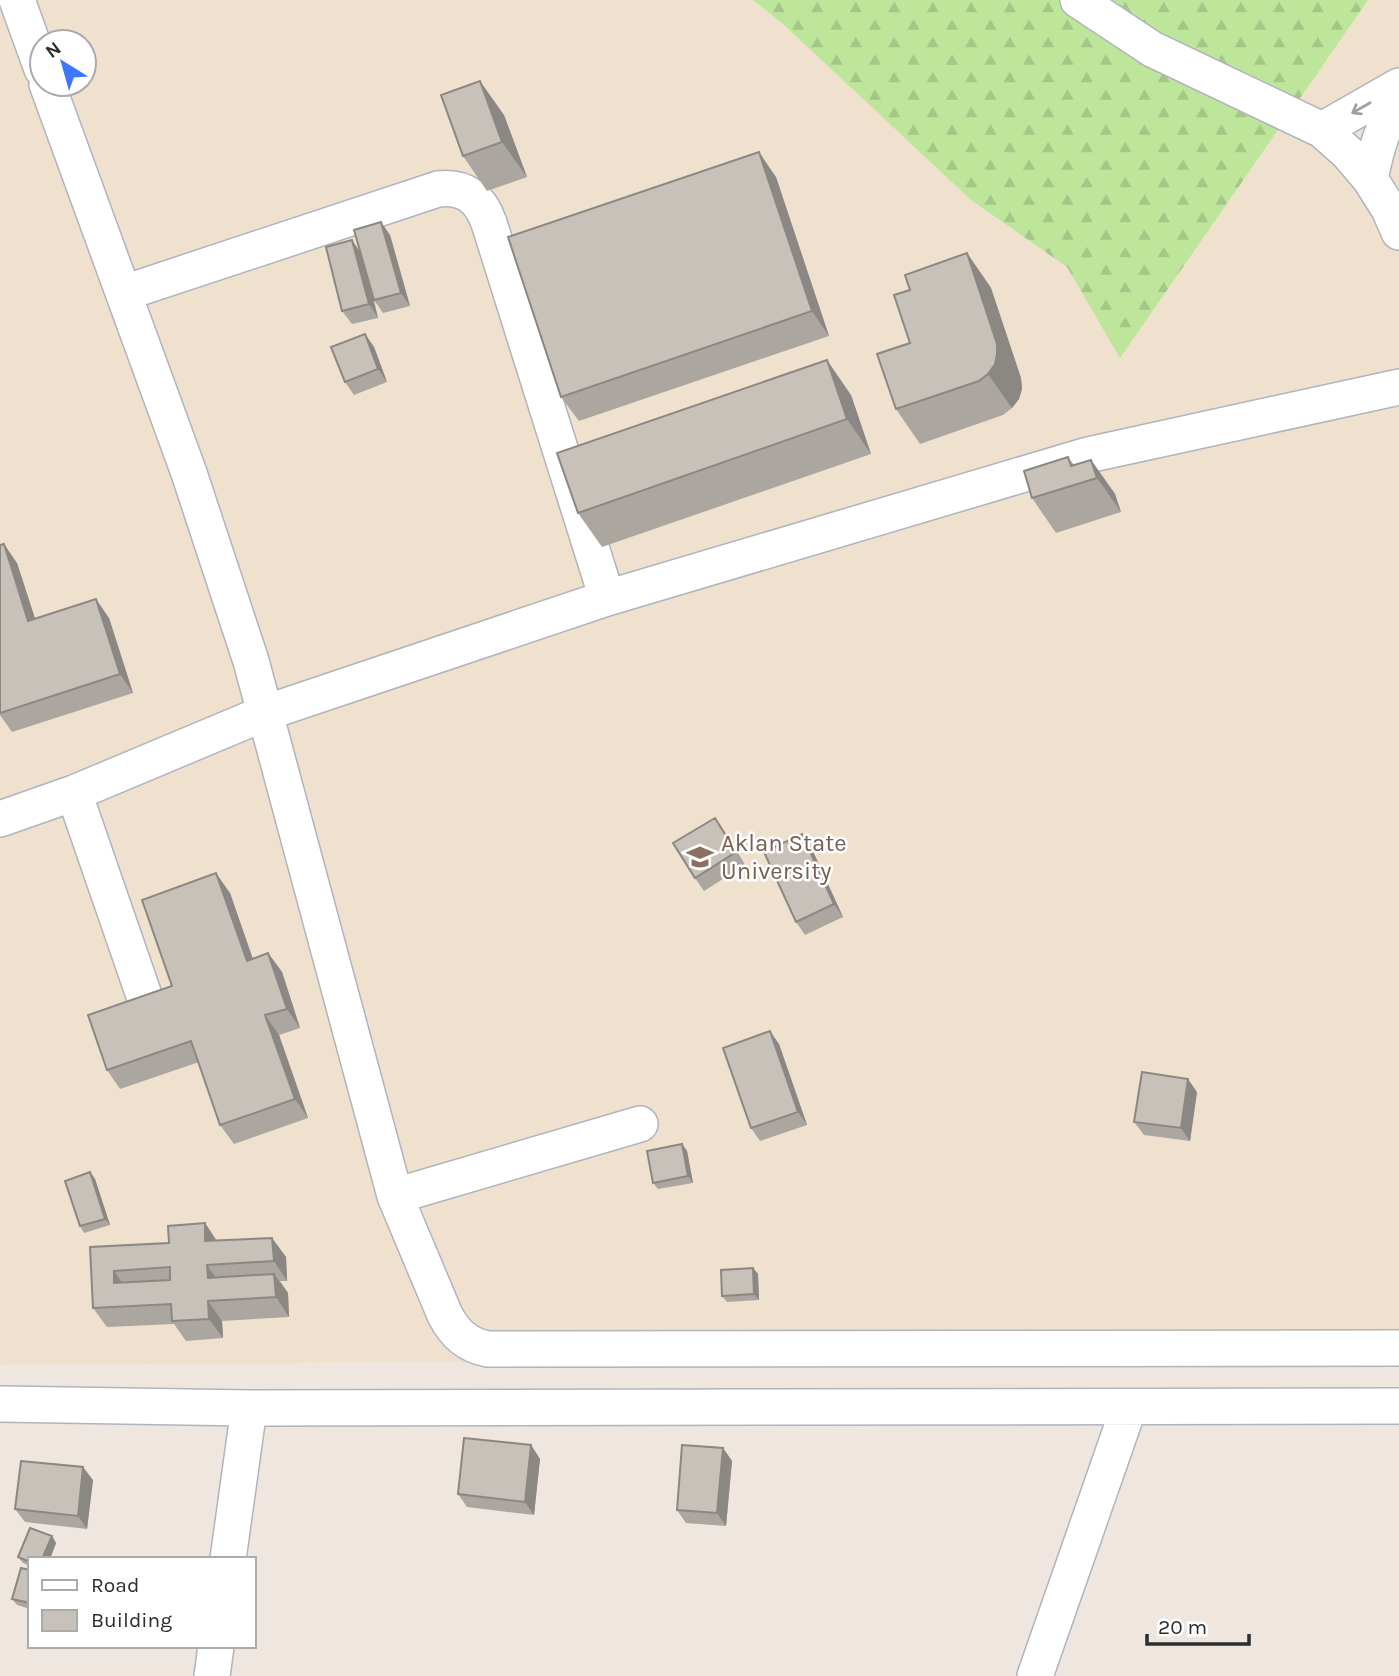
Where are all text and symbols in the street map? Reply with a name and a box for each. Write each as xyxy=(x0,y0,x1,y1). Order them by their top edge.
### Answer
north arrow xyxy=(28,28,98,98)
text: N xyxy=(41,37,65,63)
one-way arrow xyxy=(1351,101,1371,115)
place label: Aklan State University xyxy=(721,829,847,885)
school or university icon: Aklan State University xyxy=(685,842,715,872)
legend xyxy=(28,1557,256,1648)
text: Road xyxy=(91,1573,139,1597)
scale bar xyxy=(1147,1602,1248,1646)
text: Building xyxy=(91,1608,172,1632)
text: 20 m xyxy=(1158,1615,1207,1639)

